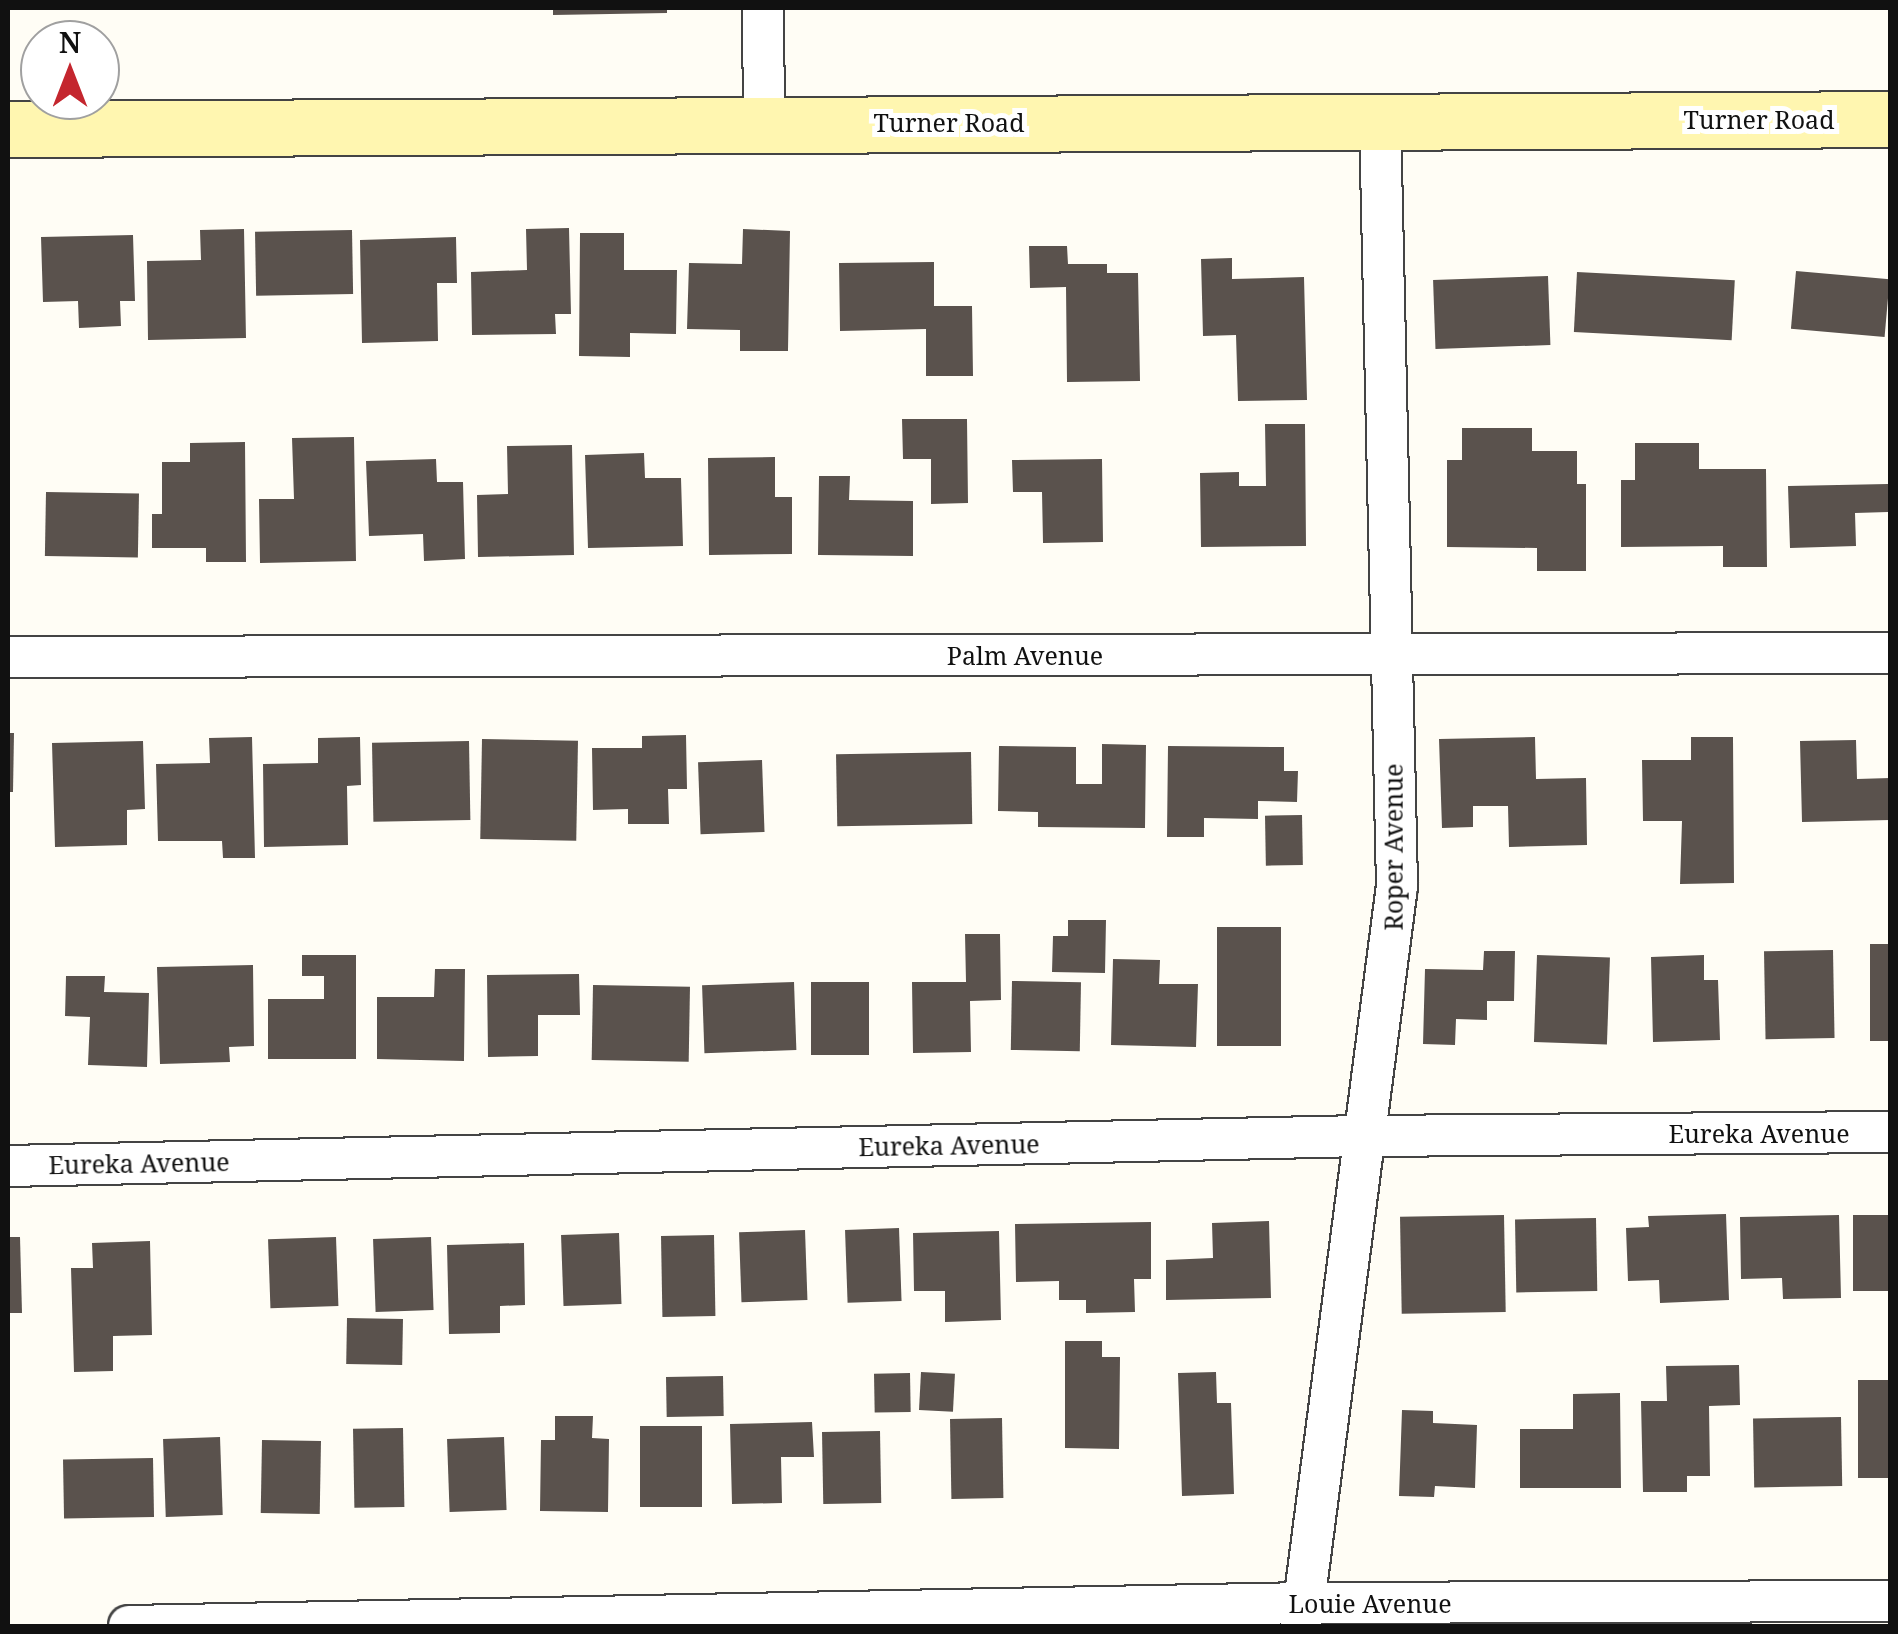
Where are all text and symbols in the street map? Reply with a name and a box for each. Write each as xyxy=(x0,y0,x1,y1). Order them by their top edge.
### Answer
north arrow xyxy=(20,20,120,120)
text: N xyxy=(59,23,81,61)
street label: Turner Road xyxy=(1684,104,1834,134)
street label: Turner Road xyxy=(874,107,1024,137)
street label: Palm Avenue xyxy=(947,640,1103,670)
street label: Roper Avenue xyxy=(1378,763,1408,931)
street label: Eureka Avenue xyxy=(1668,1118,1850,1148)
street label: Eureka Avenue xyxy=(858,1128,1040,1162)
street label: Eureka Avenue xyxy=(48,1146,230,1180)
street label: Louie Avenue xyxy=(1288,1588,1452,1618)

